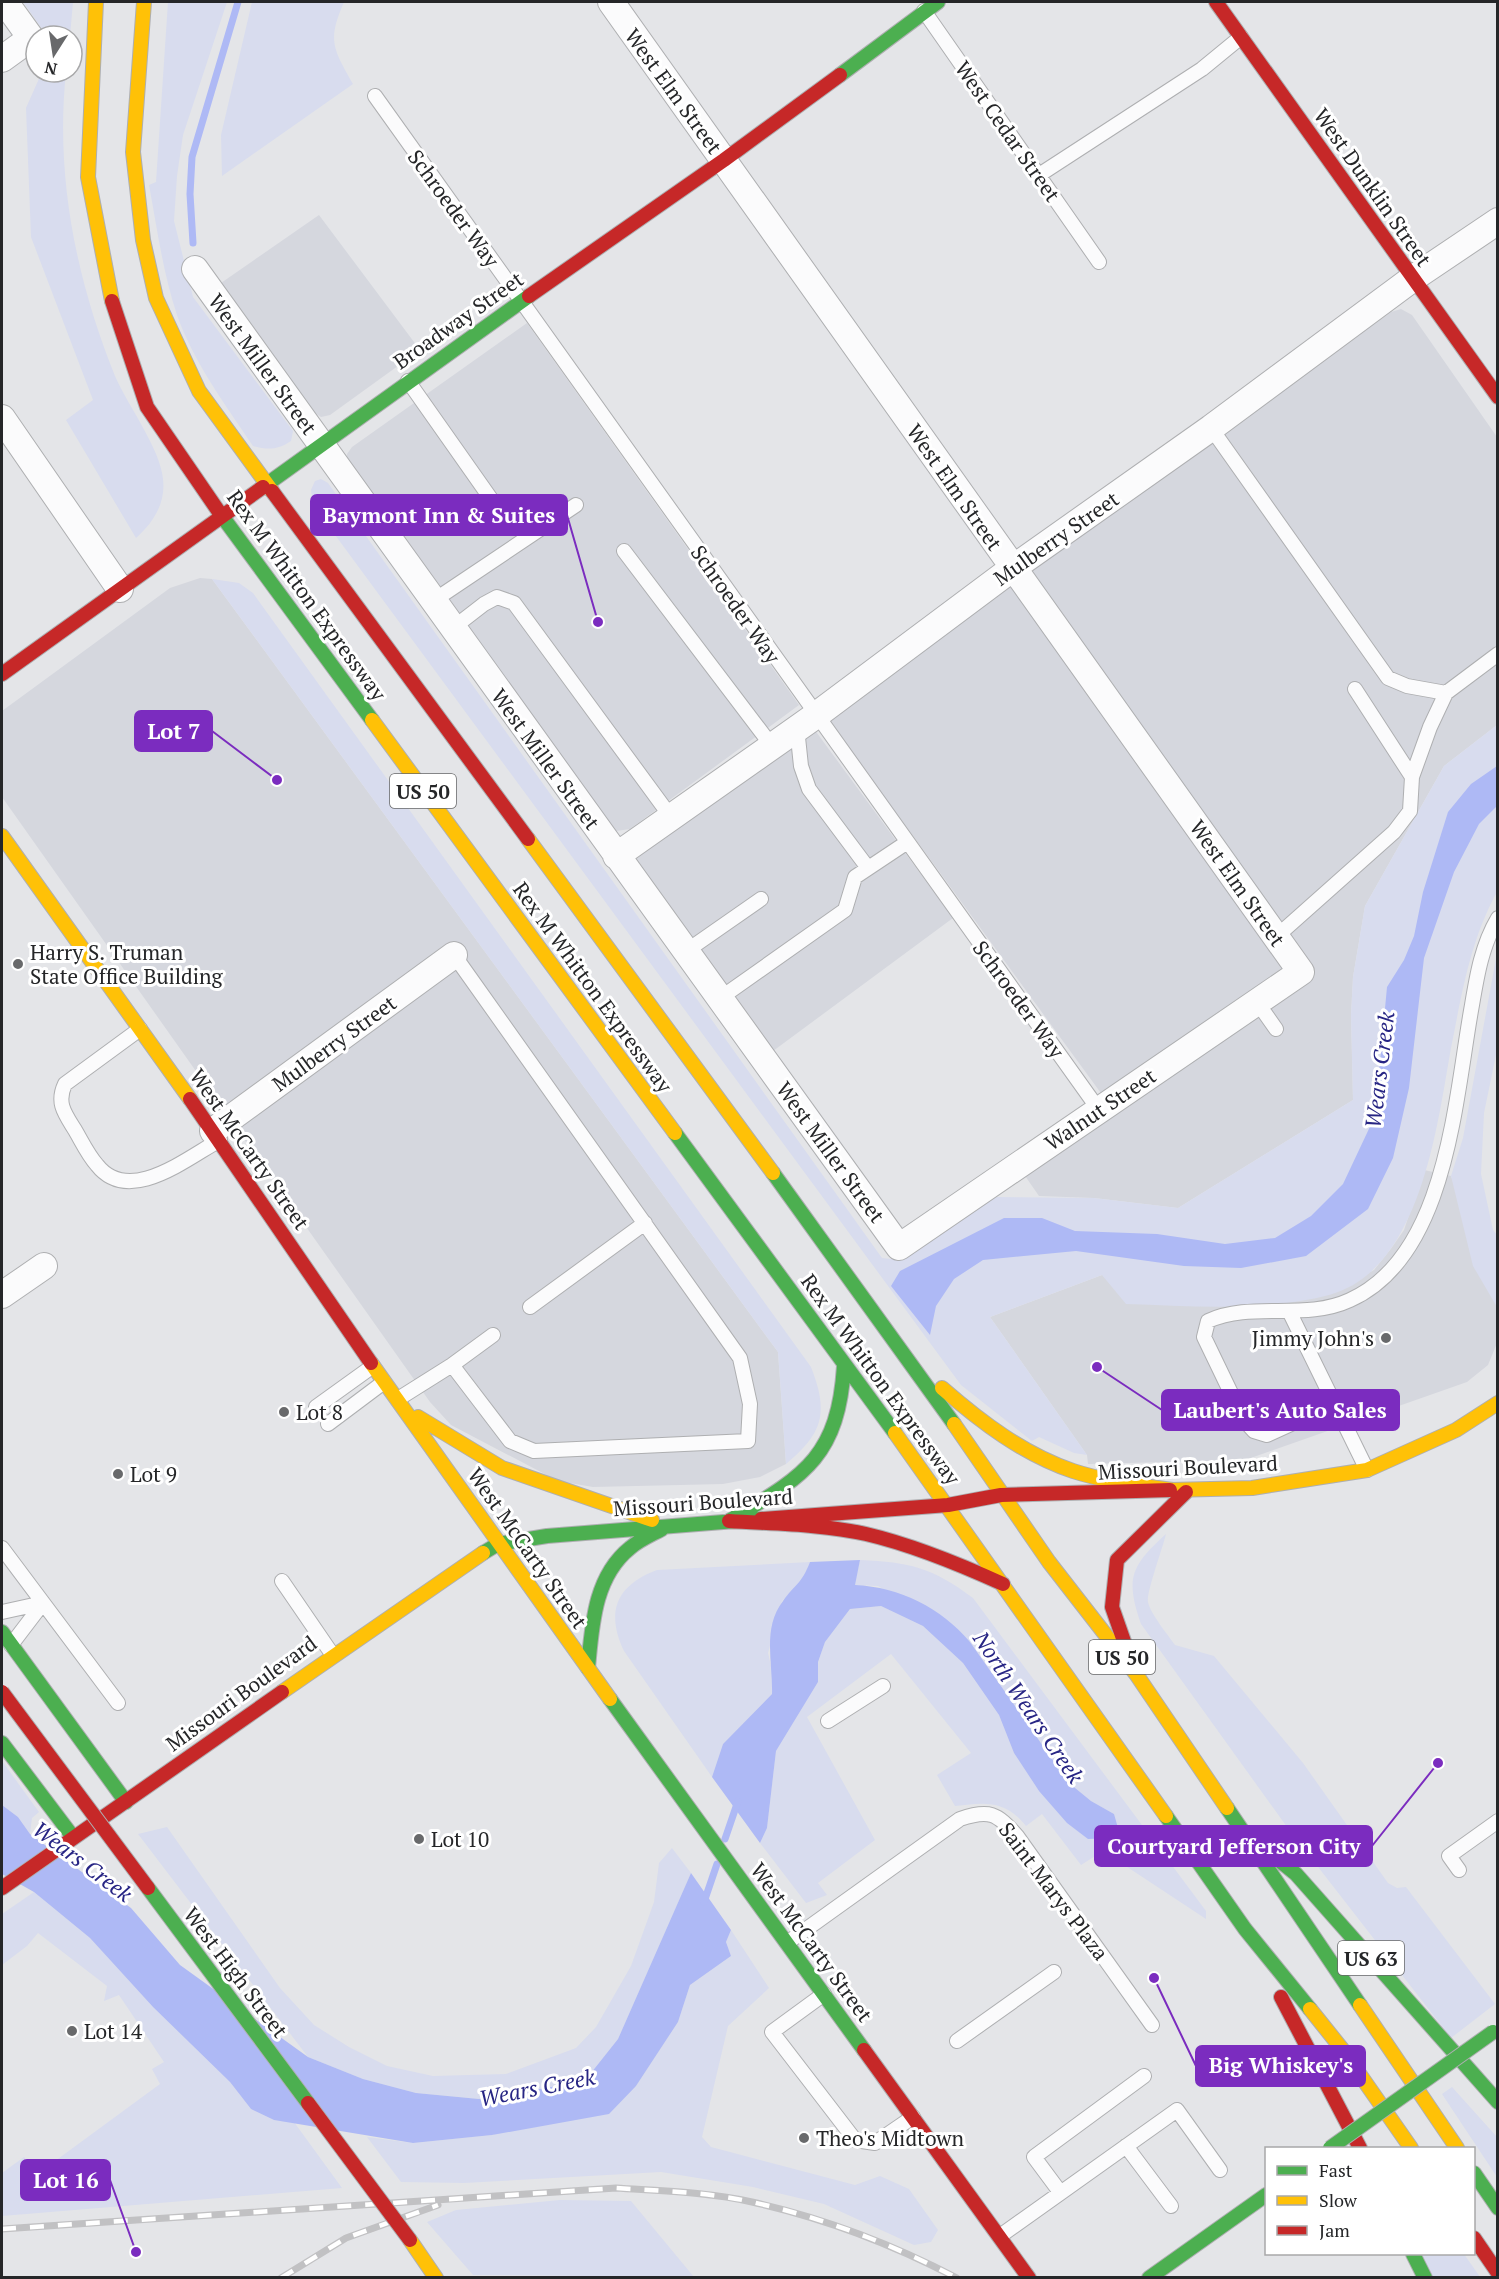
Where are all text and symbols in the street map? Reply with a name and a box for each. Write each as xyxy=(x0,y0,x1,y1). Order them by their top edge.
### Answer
street label: West Elm Street xyxy=(619,23,729,160)
north arrow xyxy=(24,24,84,84)
street label: West Cedar Street xyxy=(949,55,1067,207)
text: N xyxy=(43,57,59,81)
street label: West Dunklin Street xyxy=(1308,102,1438,272)
street label: Schroeder Way xyxy=(402,144,506,273)
street label: Broadway Street xyxy=(388,265,529,375)
street label: West Miller Street xyxy=(202,288,324,440)
street label: West Elm Street xyxy=(901,418,1009,556)
street label: Rex M Whitton Expressway xyxy=(221,484,393,706)
street label: Mulberry Street xyxy=(988,484,1124,592)
callout: Baymont Inn & Suites xyxy=(311,495,567,535)
text: Baymont Inn & Suites xyxy=(323,500,555,529)
street label: Schroeder Way xyxy=(685,539,787,669)
street label: West Miller Street xyxy=(485,683,607,835)
callout: Lot 7 xyxy=(135,711,212,751)
text: Lot 7 xyxy=(148,716,200,745)
road number: US 50 xyxy=(390,774,456,808)
street label: West Elm Street xyxy=(1184,814,1292,952)
street label: Rex M Whitton Expressway xyxy=(507,876,679,1098)
street label: Schroeder Way xyxy=(967,935,1071,1064)
place label: Harry S. Truman State Office Building xyxy=(30,938,224,990)
marker: Harry S. Truman State Office Building xyxy=(11,957,25,971)
street label: Mulberry Street xyxy=(266,988,402,1097)
water label: Wears Creek xyxy=(1357,1010,1401,1130)
street label: Walnut Street xyxy=(1039,1061,1161,1157)
street label: West McCarty Street xyxy=(184,1063,316,1235)
street label: West Miller Street xyxy=(770,1076,892,1228)
street label: Rex M Whitton Expressway xyxy=(795,1268,967,1490)
place label: Jimmy John's xyxy=(1252,1324,1374,1352)
marker: Jimmy John's xyxy=(1379,1331,1393,1345)
callout: Laubert's Auto Sales xyxy=(1162,1390,1399,1430)
text: Laubert's Auto Sales xyxy=(1173,1395,1387,1424)
place label: Lot 8 xyxy=(296,1398,343,1426)
marker: Lot 8 xyxy=(277,1405,291,1419)
street label: Missouri Boulevard xyxy=(1097,1448,1279,1486)
place label: Lot 9 xyxy=(130,1460,177,1488)
street label: West McCarty Street xyxy=(462,1462,594,1634)
marker: Lot 9 xyxy=(111,1467,125,1481)
street label: Missouri Boulevard xyxy=(612,1482,794,1522)
water label: North Wears Creek xyxy=(967,1624,1091,1789)
street label: Missouri Boulevard xyxy=(160,1629,322,1757)
road number: US 50 xyxy=(1089,1640,1155,1674)
water label: Wears Creek xyxy=(27,1814,139,1908)
street label: Saint Marys Plaza xyxy=(993,1816,1115,1966)
place label: Lot 10 xyxy=(431,1825,489,1853)
callout: Courtyard Jefferson City xyxy=(1095,1826,1372,1866)
text: Courtyard Jefferson City xyxy=(1107,1831,1361,1860)
marker: Lot 10 xyxy=(412,1832,426,1846)
street label: West McCarty Street xyxy=(745,1857,879,2027)
street label: West High Street xyxy=(178,1901,295,2043)
road number: US 63 xyxy=(1338,1941,1404,1975)
place label: Lot 14 xyxy=(84,2017,143,2045)
marker: Lot 14 xyxy=(65,2024,79,2038)
callout: Big Whiskey's xyxy=(1196,2046,1365,2086)
text: Big Whiskey's xyxy=(1209,2050,1353,2079)
water label: Wears Creek xyxy=(477,2061,598,2112)
place label: Theo's Midtown xyxy=(816,2124,965,2152)
marker: Theo's Midtown xyxy=(797,2131,811,2145)
legend xyxy=(1265,2147,1475,2255)
text: Fast xyxy=(1319,2158,1353,2182)
callout: Lot 16 xyxy=(21,2160,110,2200)
text: Lot 16 xyxy=(33,2165,99,2194)
text: Slow xyxy=(1319,2188,1358,2212)
text: Jam xyxy=(1319,2218,1350,2242)

